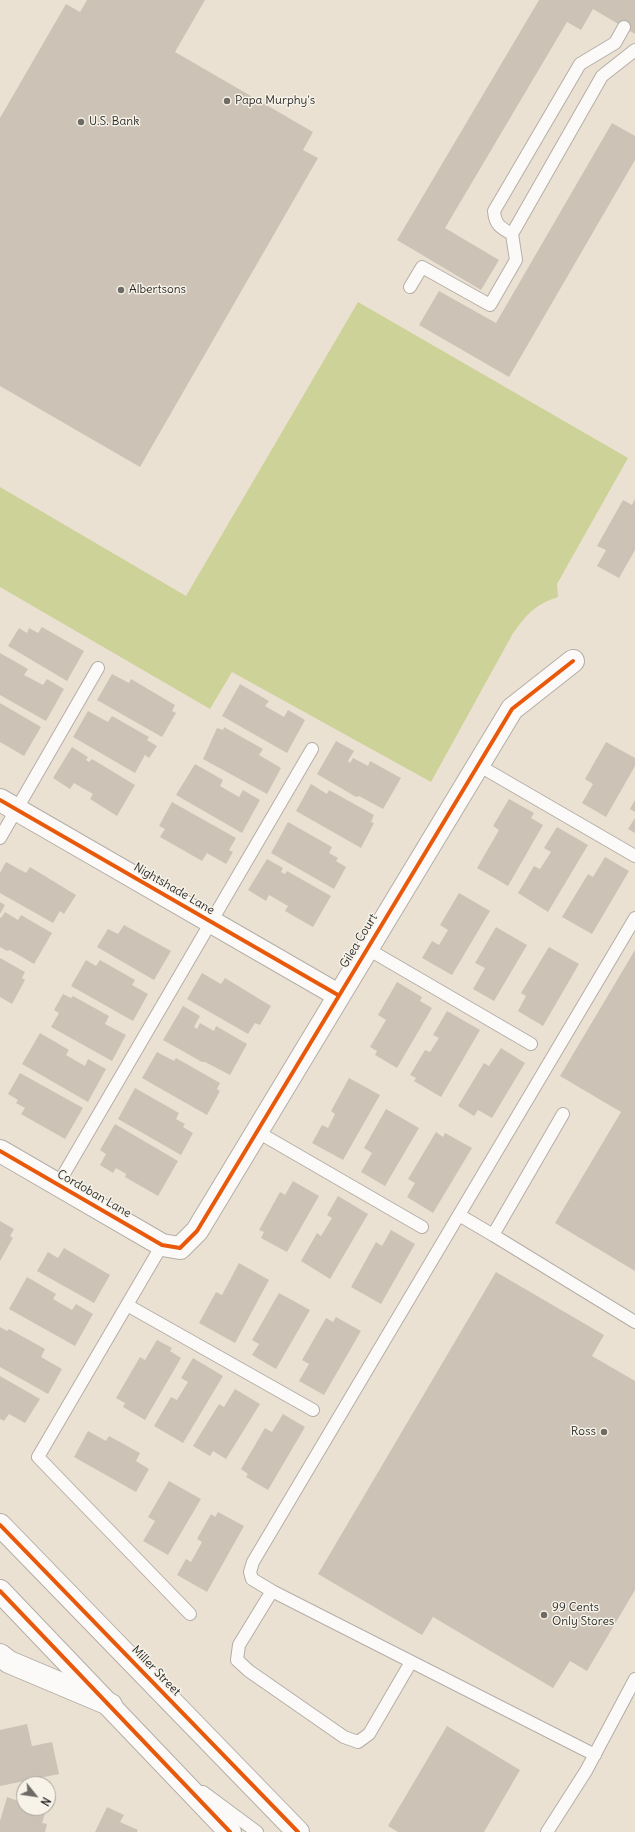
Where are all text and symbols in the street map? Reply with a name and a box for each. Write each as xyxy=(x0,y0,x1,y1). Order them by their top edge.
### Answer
place label: Papa Murphy's xyxy=(235,94,315,108)
marker: Papa Murphy's xyxy=(222,96,232,106)
place label: U.S. Bank xyxy=(89,115,139,129)
marker: U.S. Bank xyxy=(76,117,86,127)
place label: Albertsons xyxy=(129,283,186,297)
marker: Albertsons xyxy=(116,285,126,295)
street label: Nightshade Lane xyxy=(131,860,217,918)
street label: Gilea Court xyxy=(337,911,381,971)
street label: Cordoban Lane xyxy=(54,1167,134,1221)
place label: Ross xyxy=(571,1425,596,1439)
marker: Ross xyxy=(599,1427,609,1437)
place label: 99 Cents Only Stores xyxy=(552,1601,614,1629)
marker: 99 Cents Only Stores xyxy=(539,1610,549,1620)
street label: Miller Street xyxy=(129,1643,183,1699)
north arrow xyxy=(16,1776,56,1816)
text: N xyxy=(38,1795,53,1808)

